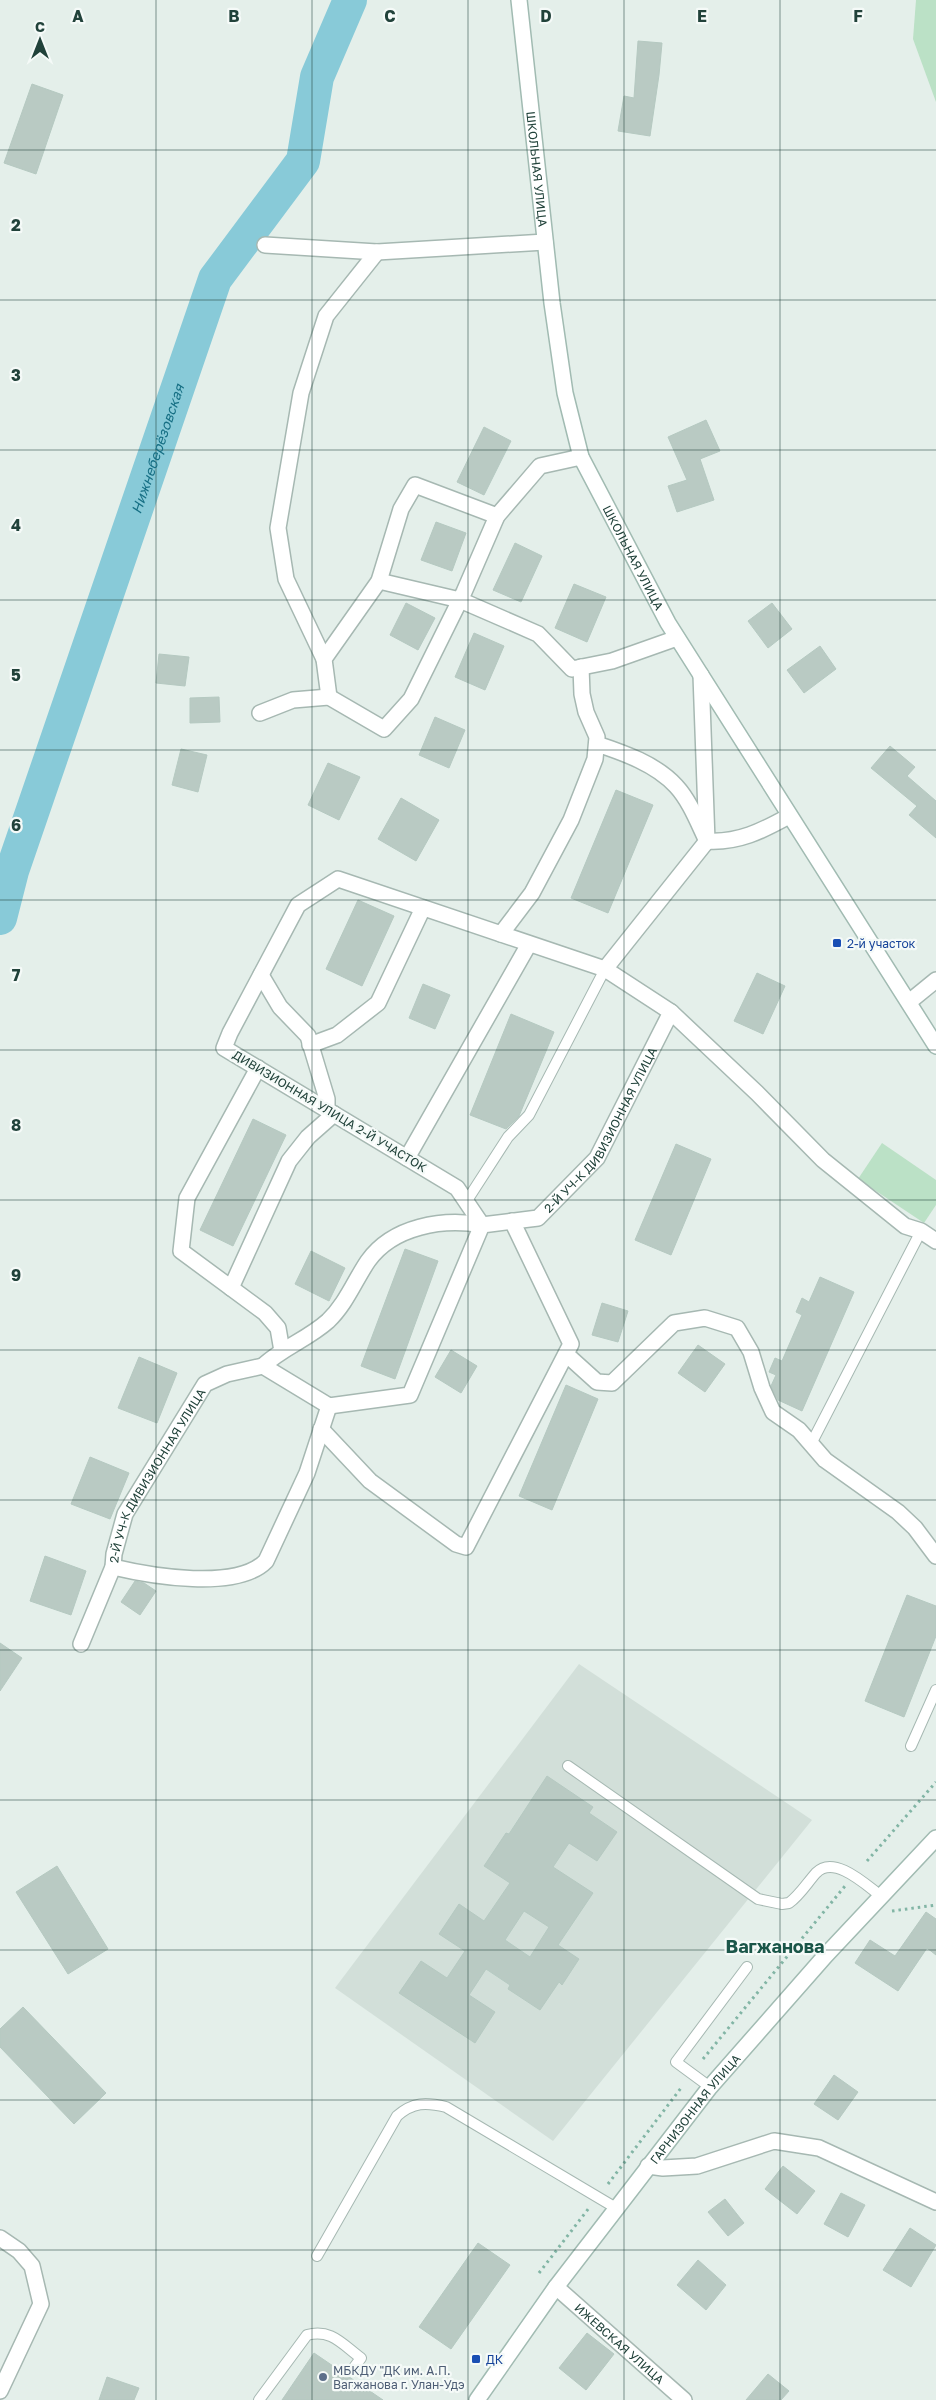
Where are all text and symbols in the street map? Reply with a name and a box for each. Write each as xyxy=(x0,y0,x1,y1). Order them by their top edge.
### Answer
text: A xyxy=(72,6,84,26)
text: B xyxy=(228,6,240,26)
text: C xyxy=(384,6,396,26)
text: D xyxy=(540,6,552,26)
text: E xyxy=(697,6,707,26)
text: F xyxy=(853,6,863,26)
north arrow xyxy=(15,15,65,65)
text: С xyxy=(35,18,45,35)
street label: ШКОЛЬНАЯ УЛИЦА xyxy=(524,110,551,228)
text: 2 xyxy=(11,215,21,235)
text: 3 xyxy=(11,365,21,385)
water label: Нижнеберёзовская xyxy=(127,381,187,515)
street label: ШКОЛЬНАЯ УЛИЦА xyxy=(600,502,667,612)
text: 4 xyxy=(11,515,21,535)
text: 5 xyxy=(11,665,21,685)
text: 6 xyxy=(11,815,21,835)
place label: 2-й участок xyxy=(847,936,916,951)
marker: 2-й участок xyxy=(831,937,843,949)
text: 7 xyxy=(12,965,21,985)
street label: 2-Й УЧ-К ДИВИЗИОННАЯ УЛИЦА xyxy=(540,1044,660,1215)
street label: ДИВИЗИОННАЯ УЛИЦА 2-Й УЧАСТОК xyxy=(230,1047,430,1175)
text: 8 xyxy=(11,1115,21,1135)
text: 9 xyxy=(11,1265,21,1285)
street label: 2-Й УЧ-К ДИВИЗИОННАЯ УЛИЦА xyxy=(106,1385,208,1563)
district label: Вагжанова xyxy=(725,1935,825,1957)
street label: ГАРНИЗОННАЯ УЛИЦА xyxy=(646,2051,743,2166)
street label: ИЖЕВСКАЯ УЛИЦА xyxy=(572,2300,668,2387)
place label: ДК xyxy=(486,2352,504,2367)
marker: ДК xyxy=(470,2353,482,2365)
place label: МБКДУ "ДК им. А.П. Вагжанова г. Улан-Удэ xyxy=(333,2363,465,2392)
marker: МБКДУ "ДК им. А.П. Вагжанова г. Улан-Удэ xyxy=(317,2371,329,2383)

